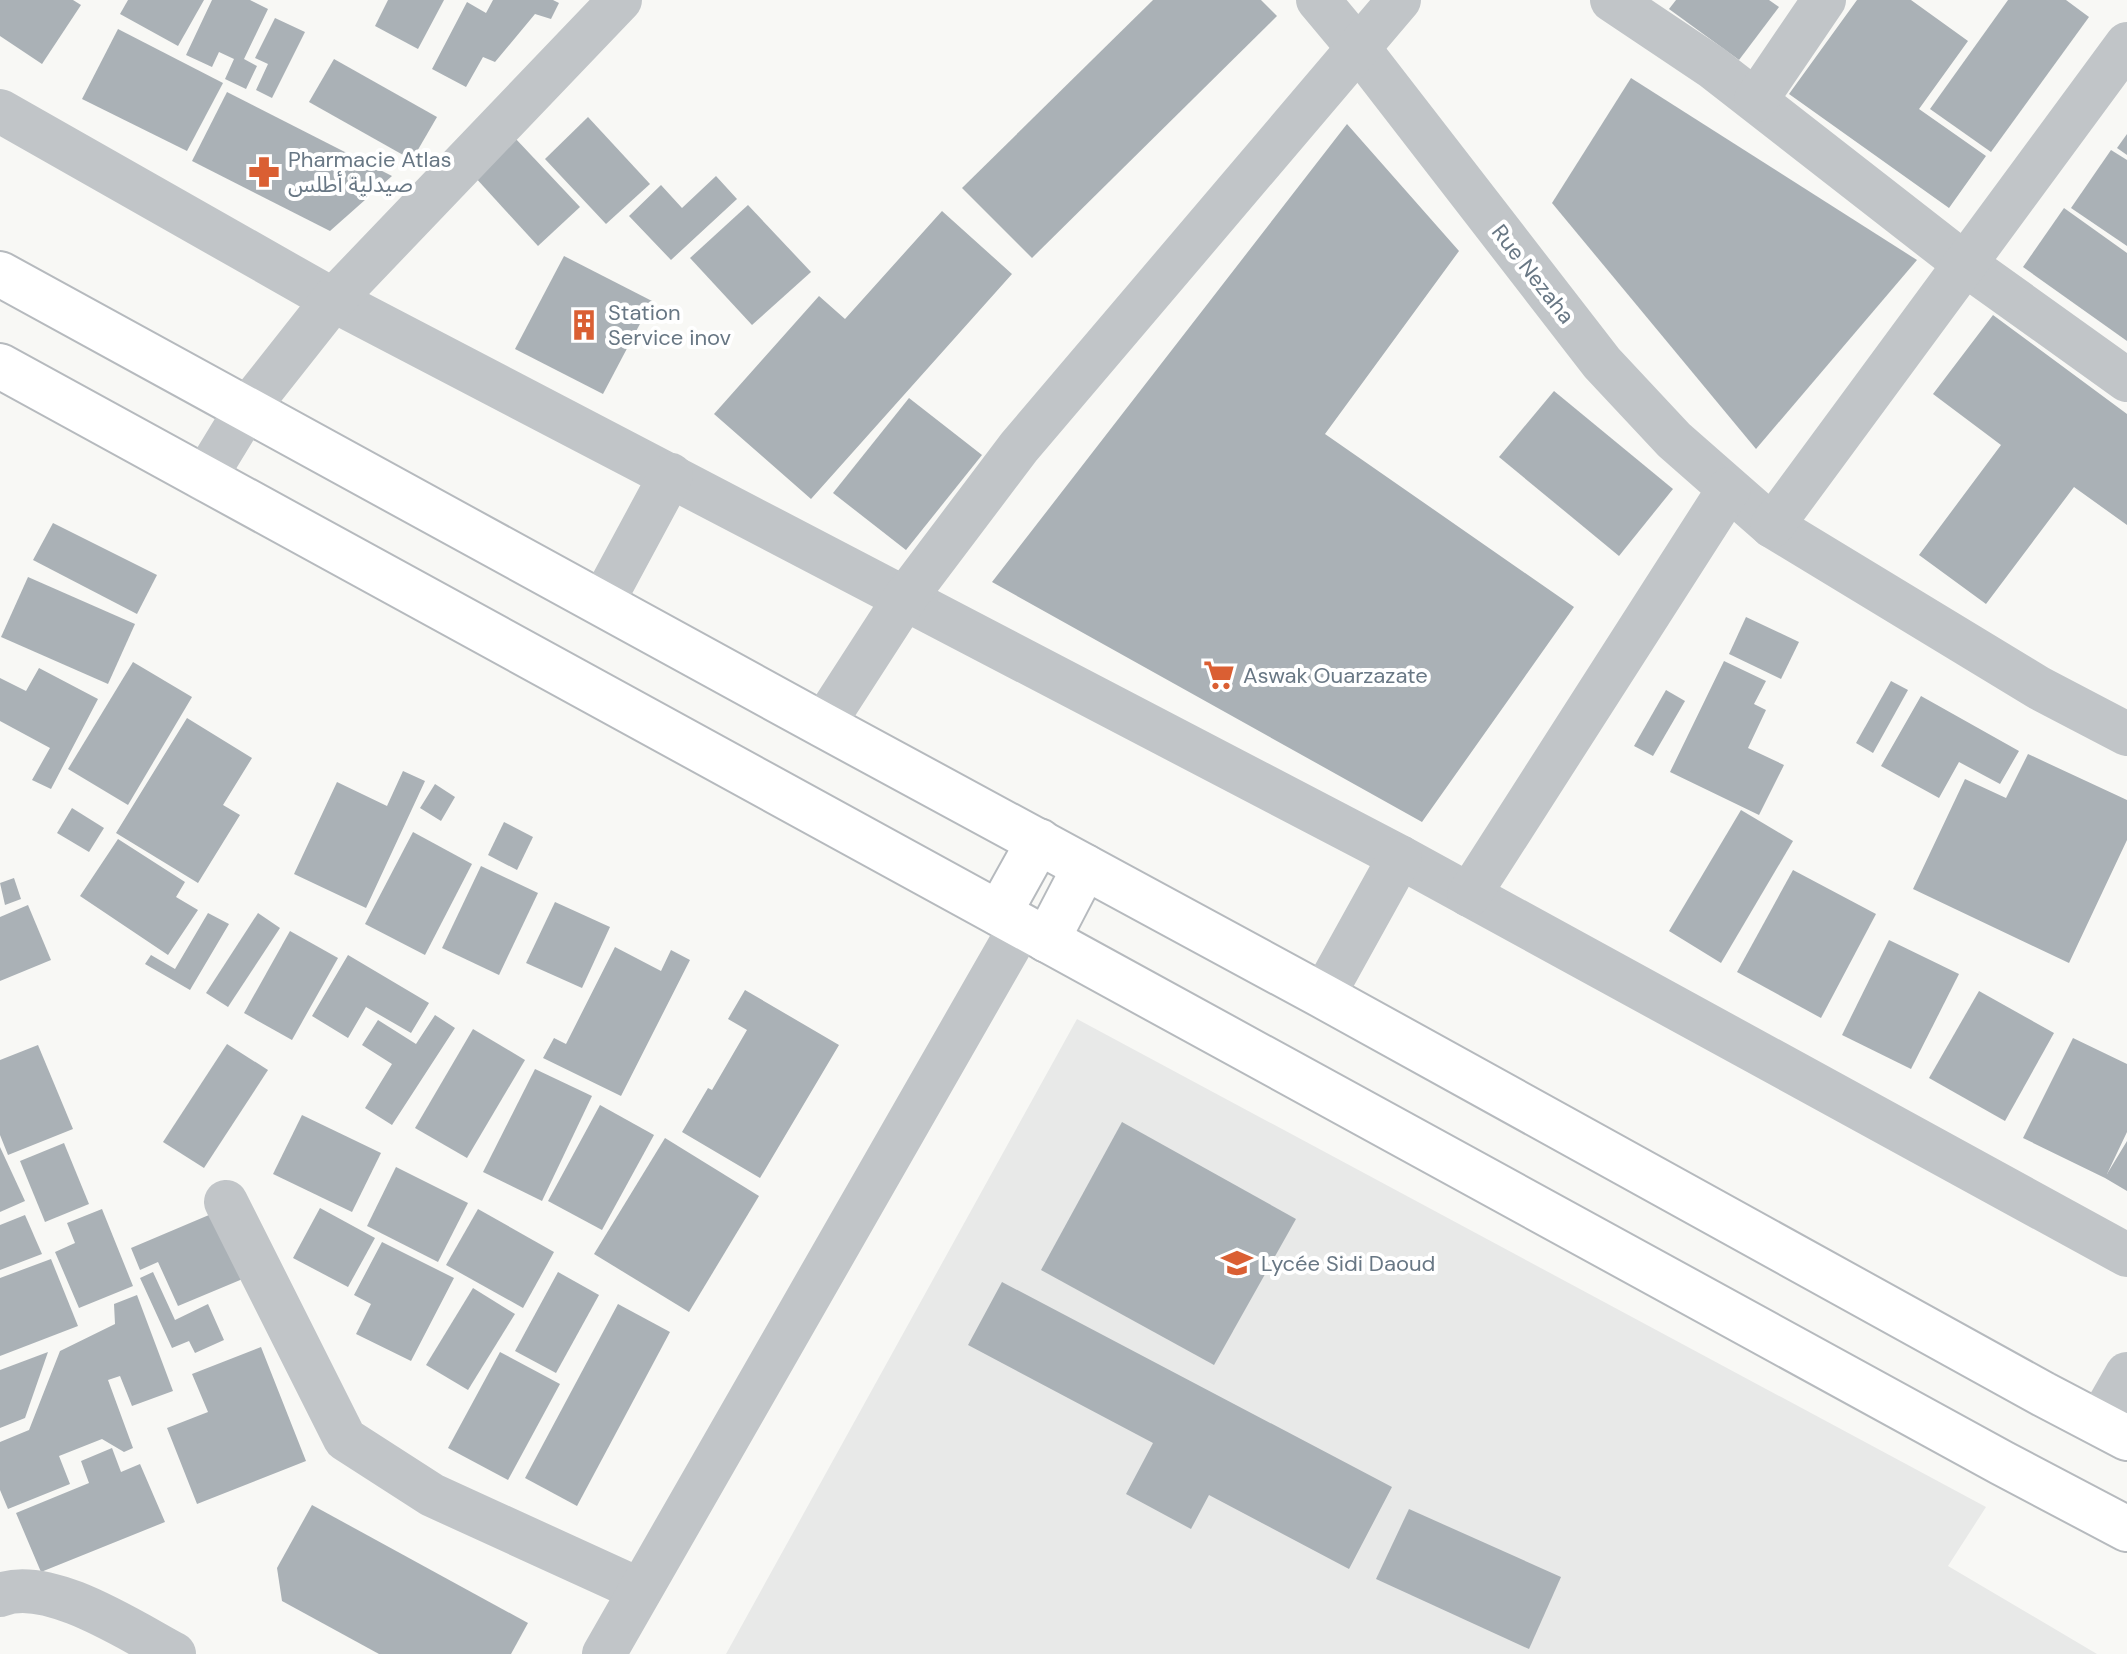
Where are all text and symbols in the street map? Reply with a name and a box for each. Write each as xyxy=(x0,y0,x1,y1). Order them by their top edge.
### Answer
place label: Pharmacie Atlas صيدلية أطلس xyxy=(288,145,452,199)
pharmacy icon: Pharmacie Atlas صيدلية أطلس xyxy=(247,155,281,189)
street label: Rue Nezaha xyxy=(1485,218,1581,330)
place label: Station Service inov xyxy=(608,298,732,352)
building icon: Station Service inov xyxy=(567,308,601,342)
supermarket icon: Aswak Ouarzazate xyxy=(1202,658,1236,692)
place label: Aswak Ouarzazate xyxy=(1243,661,1428,690)
school or university icon: Lycée Sidi Daoud xyxy=(1220,1246,1254,1280)
place label: Lycée Sidi Daoud xyxy=(1261,1249,1435,1278)

